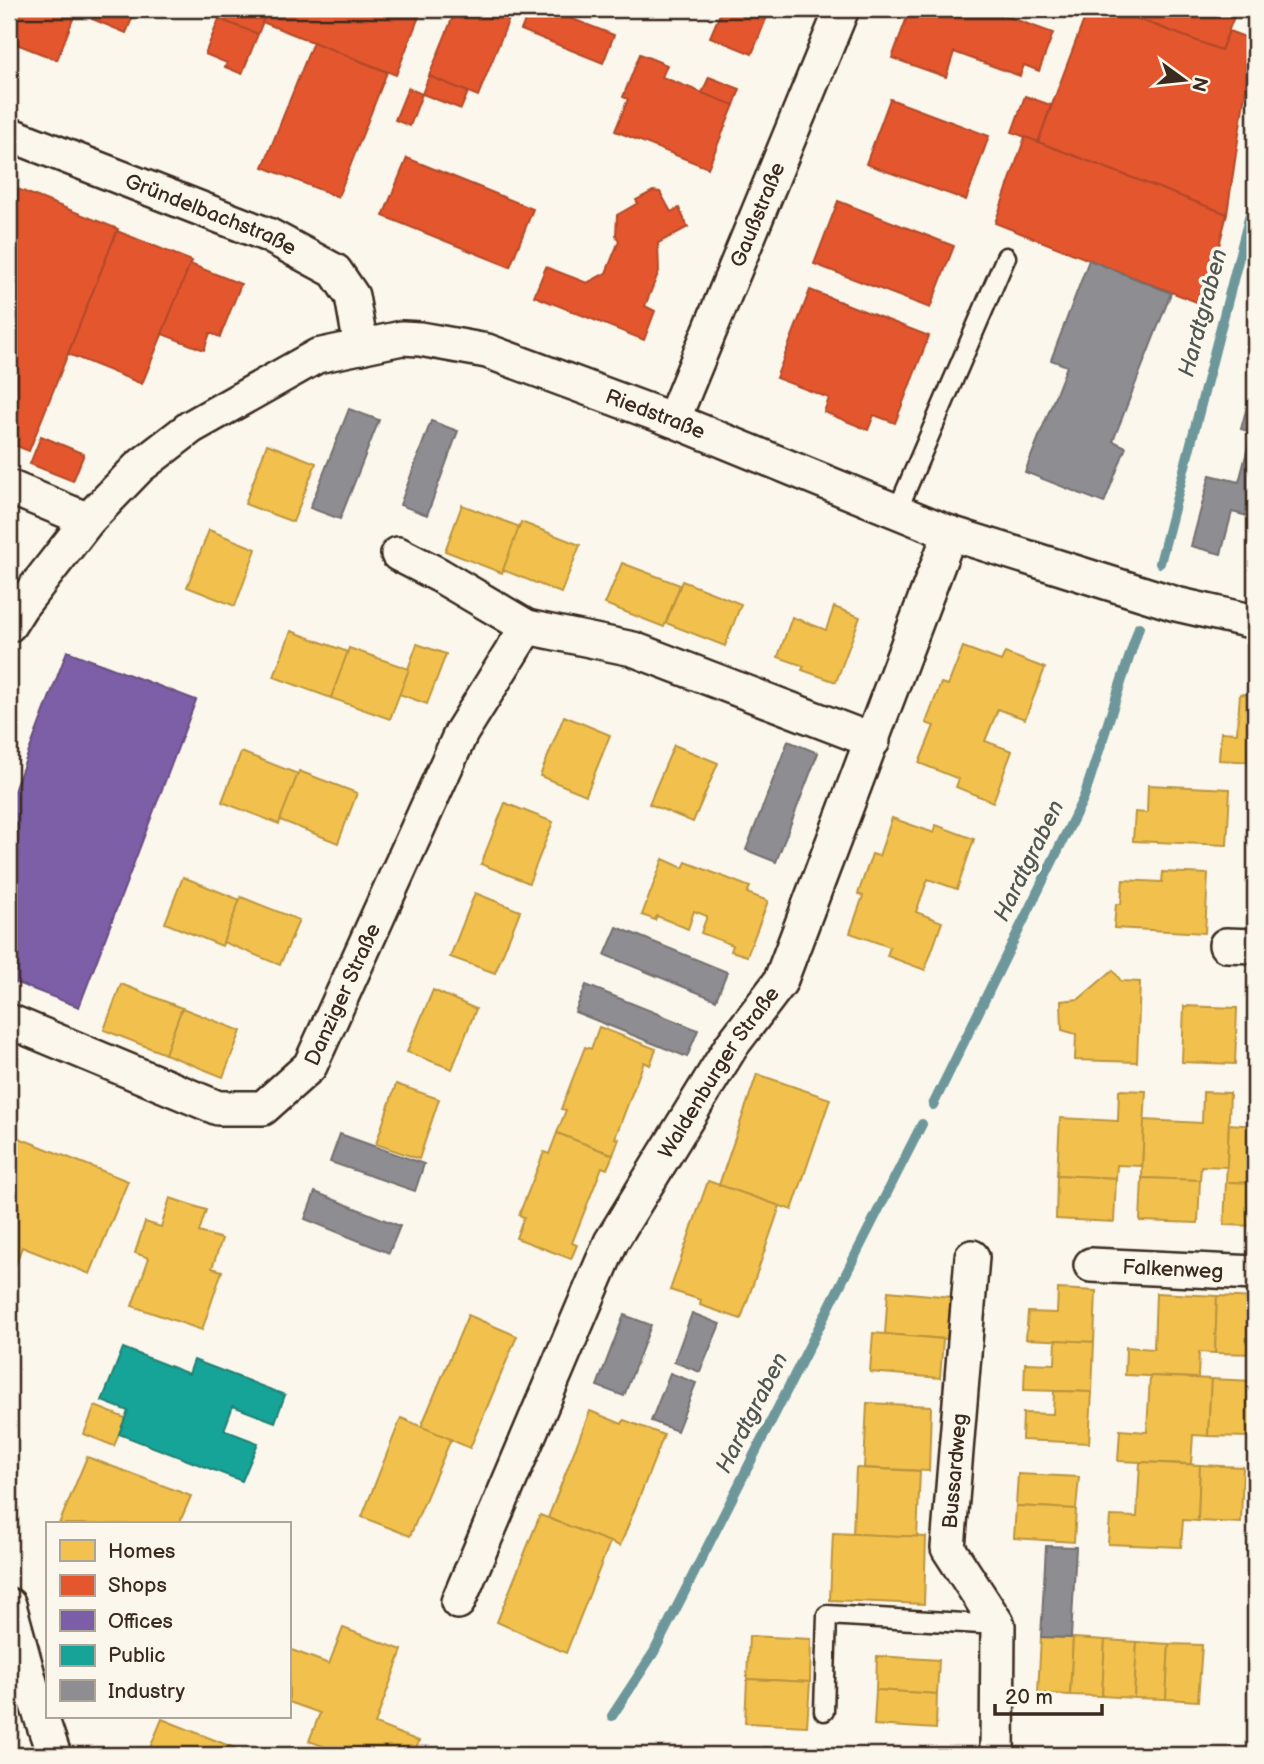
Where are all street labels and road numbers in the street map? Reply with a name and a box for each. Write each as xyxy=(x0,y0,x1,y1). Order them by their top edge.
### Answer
street label: Gaußstraße xyxy=(725,159,790,271)
street label: Gründelbachstraße xyxy=(121,168,301,260)
street label: Riedstraße xyxy=(602,384,709,444)
street label: Danziger Straße xyxy=(299,919,386,1070)
street label: Waldenburger Straße xyxy=(653,981,785,1163)
street label: Falkenweg xyxy=(1122,1254,1224,1284)
street label: Bussardweg xyxy=(938,1412,972,1530)

